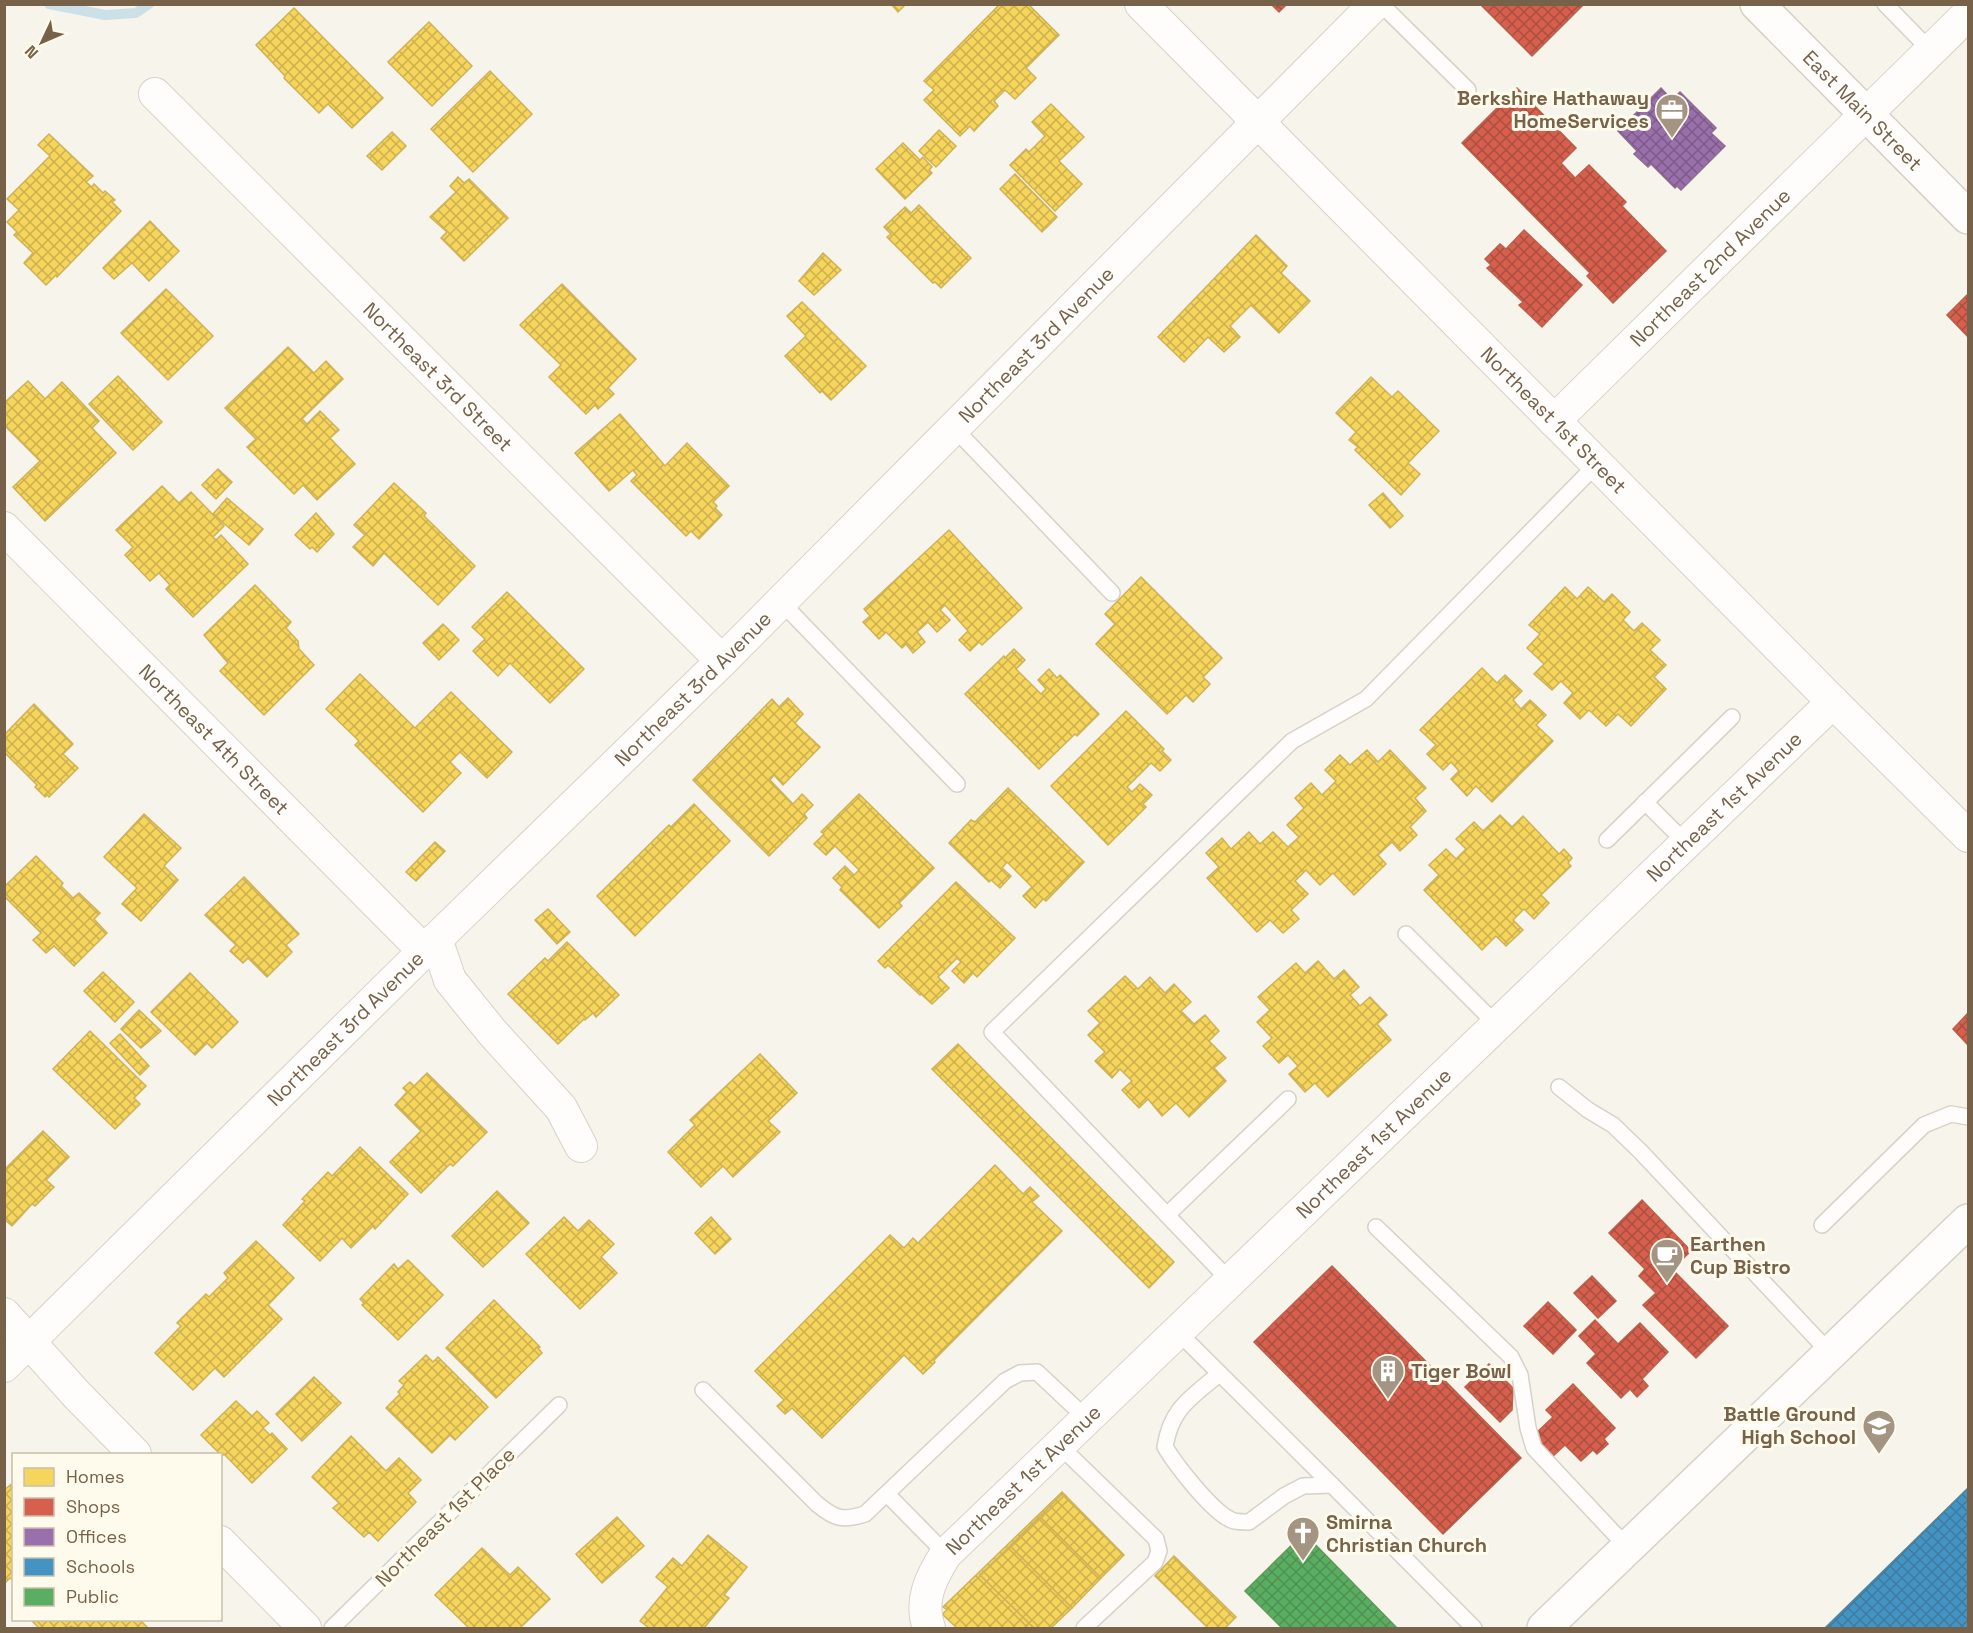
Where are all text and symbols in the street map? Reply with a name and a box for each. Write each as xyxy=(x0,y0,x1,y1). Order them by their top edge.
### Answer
north arrow xyxy=(12,12,72,72)
text: N xyxy=(20,41,43,63)
street label: East Main Street xyxy=(1797,45,1928,176)
place label: Berkshire Hathaway HomeServices xyxy=(1457,85,1649,134)
office icon: Berkshire Hathaway HomeServices xyxy=(1654,92,1690,139)
street label: Northeast 2nd Avenue xyxy=(1624,183,1796,352)
street label: Northeast 3rd Avenue xyxy=(953,261,1120,429)
street label: Northeast 3rd Street xyxy=(358,297,518,457)
street label: Northeast 1st Street xyxy=(1475,341,1632,499)
street label: Northeast 3rd Avenue xyxy=(609,606,777,772)
street label: Northeast 4th Street xyxy=(133,658,295,821)
street label: Northeast 1st Avenue xyxy=(1641,726,1807,887)
street label: Northeast 3rd Avenue xyxy=(261,945,429,1112)
street label: Northeast 1st Avenue xyxy=(1290,1063,1457,1224)
place label: Earthen Cup Bistro xyxy=(1690,1231,1791,1280)
cafe icon: Earthen Cup Bistro xyxy=(1649,1237,1685,1284)
building icon: Tiger Bowl xyxy=(1370,1353,1406,1400)
place label: Tiger Bowl xyxy=(1411,1358,1512,1384)
street label: Northeast 1st Avenue xyxy=(940,1399,1106,1561)
place label: Battle Ground High School xyxy=(1723,1401,1856,1450)
school or university icon: Battle Ground High School xyxy=(1861,1408,1897,1455)
street label: Northeast 1st Place xyxy=(370,1442,520,1592)
legend xyxy=(12,1453,222,1621)
text: Homes xyxy=(66,1465,125,1488)
text: Shops xyxy=(66,1495,120,1518)
place label: Smirna Christian Church xyxy=(1326,1509,1487,1558)
church icon: Smirna Christian Church xyxy=(1285,1515,1321,1562)
text: Offices xyxy=(66,1525,127,1548)
text: Schools xyxy=(66,1555,135,1578)
text: Public xyxy=(66,1585,119,1608)

